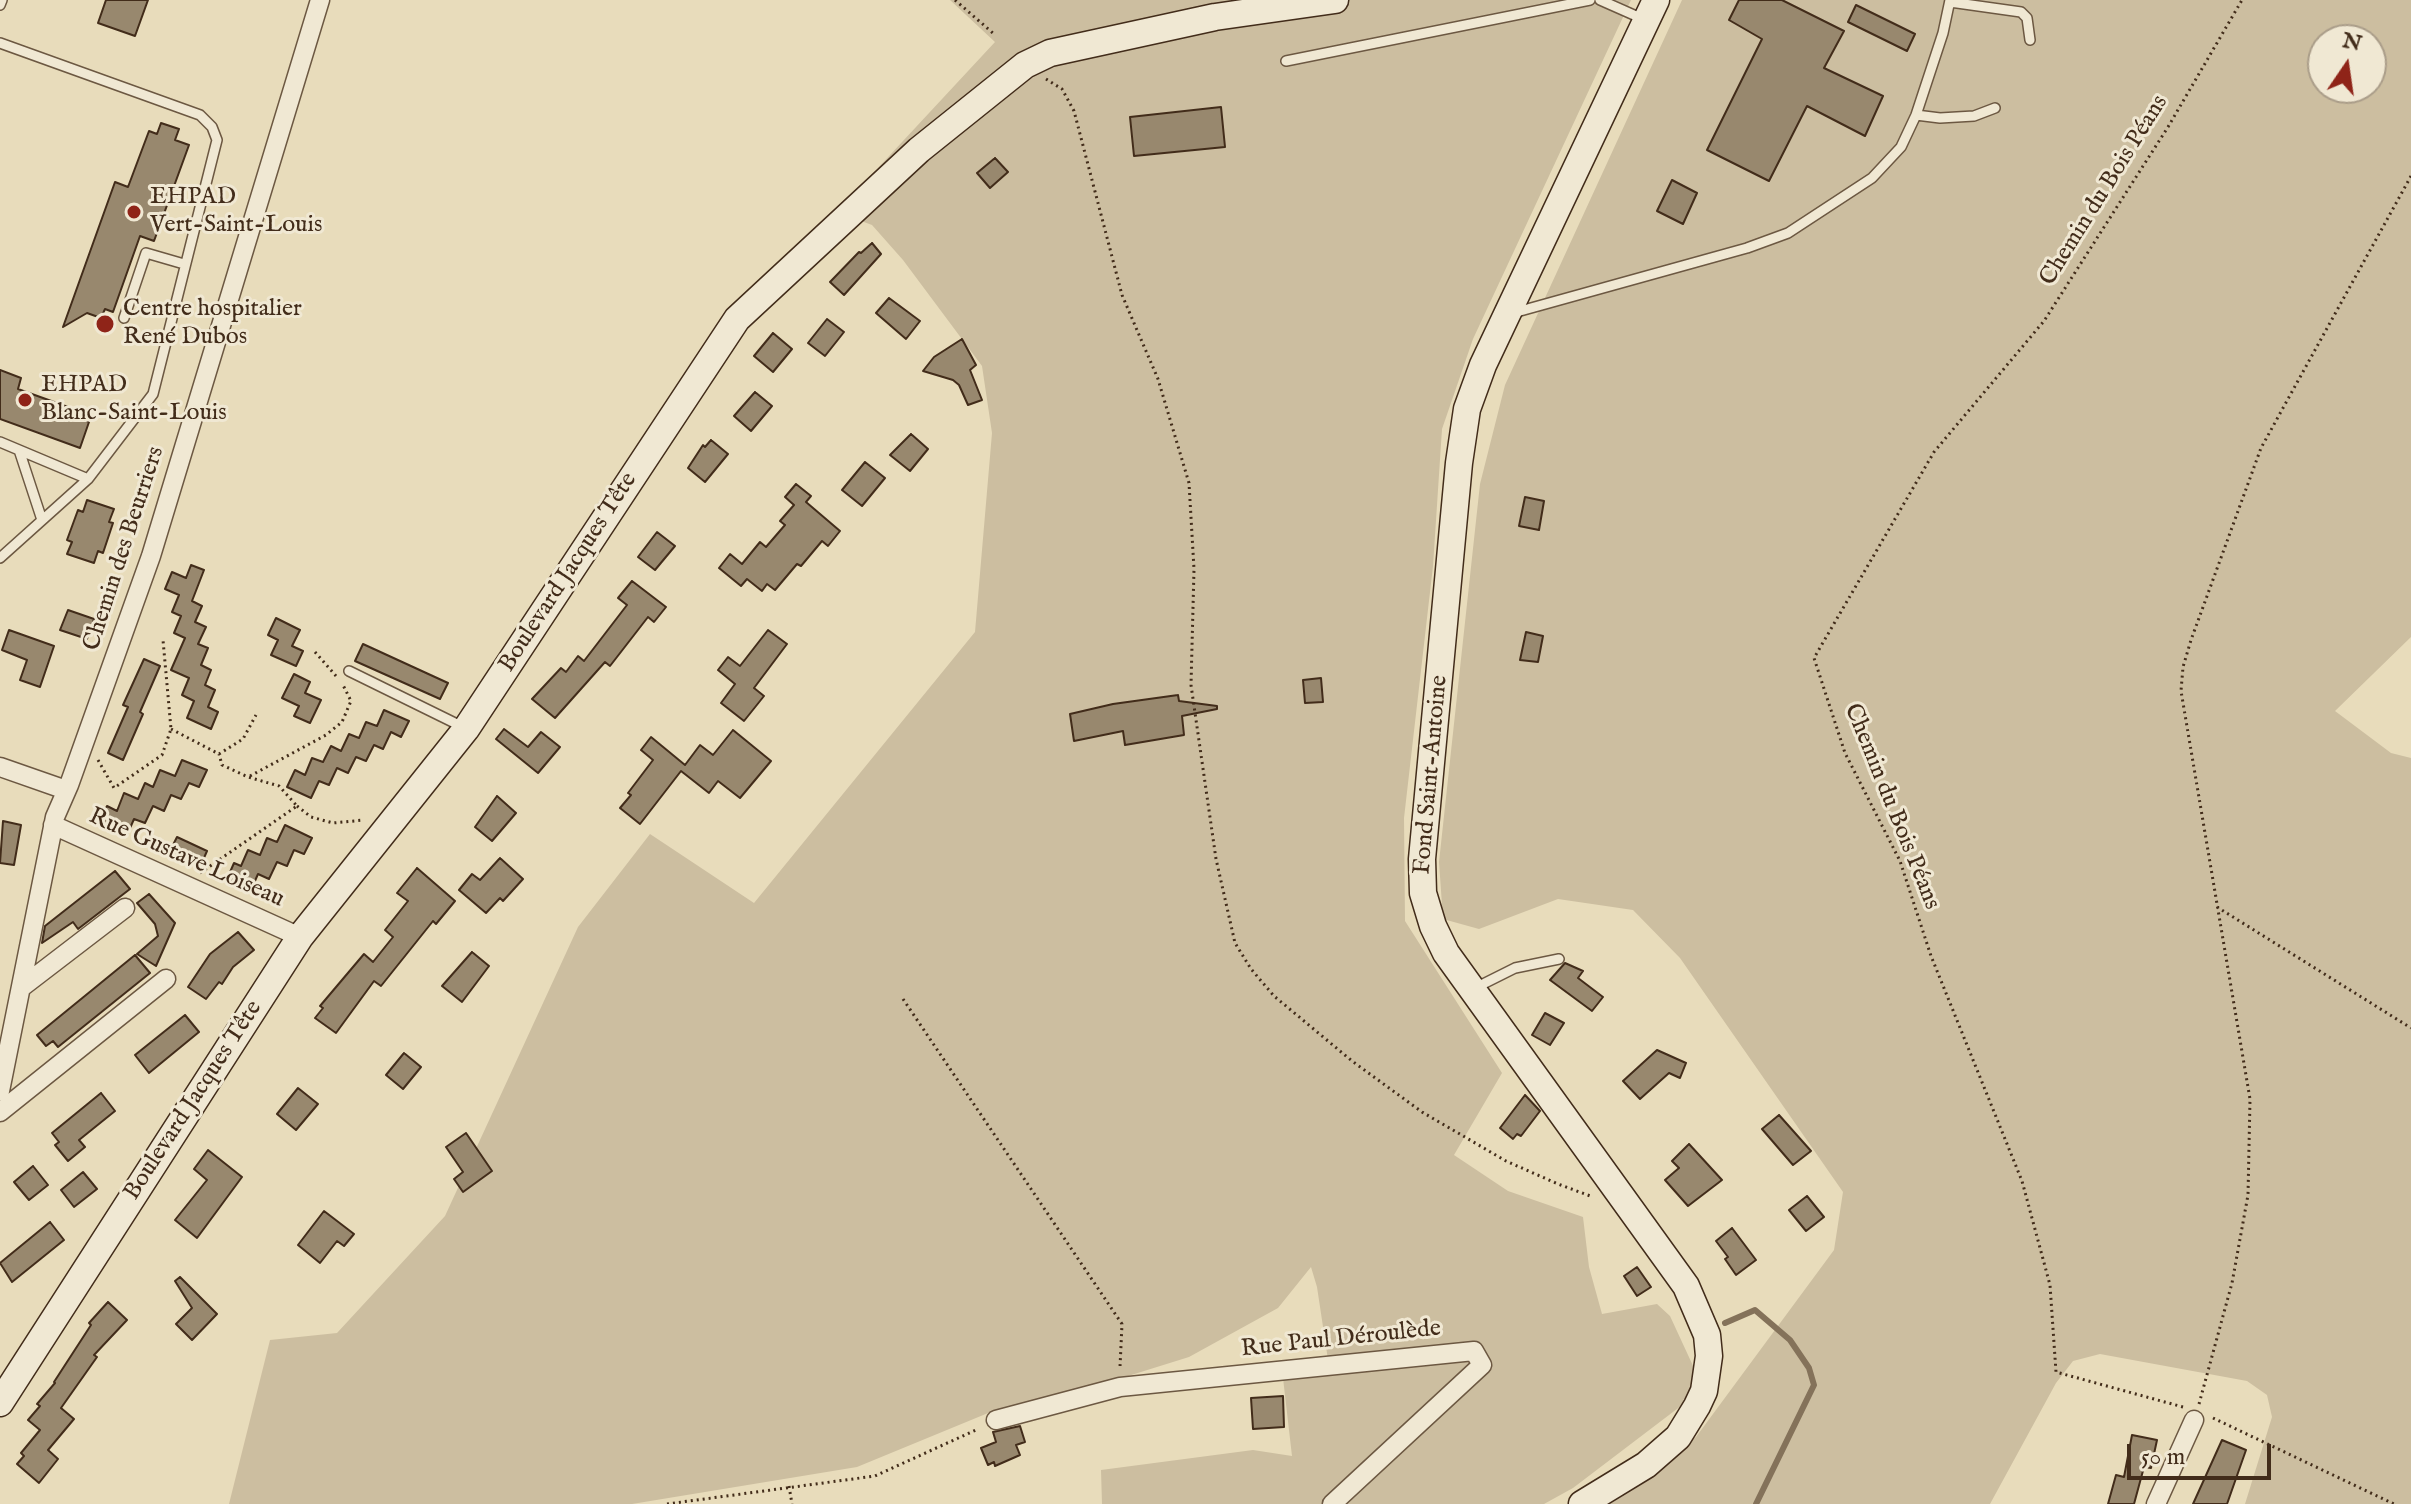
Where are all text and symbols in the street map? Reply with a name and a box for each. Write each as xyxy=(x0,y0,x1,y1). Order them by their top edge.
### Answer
north arrow xyxy=(2307,24,2387,104)
text: N xyxy=(2340,27,2364,58)
street label: Chemin du Bois Péans xyxy=(2035,90,2175,292)
place label: EHPAD Vert-Saint-Louis xyxy=(150,184,322,240)
marker: EHPAD Vert-Saint-Louis xyxy=(125,203,143,221)
place label: Centre hospitalier René Dubos xyxy=(123,296,302,352)
marker: Centre hospitalier René Dubos xyxy=(94,313,116,335)
place label: EHPAD Blanc-Saint-Louis xyxy=(41,372,227,428)
marker: EHPAD Blanc-Saint-Louis xyxy=(16,391,34,409)
street label: Chemin des Beurriers xyxy=(78,443,172,655)
street label: Boulevard Jacques Tête xyxy=(494,468,644,678)
street label: Fond Saint-Antoine xyxy=(1409,674,1455,876)
street label: Chemin du Bois Péans xyxy=(1837,700,1945,914)
street label: Rue Gustave Loiseau xyxy=(84,803,288,915)
street label: Boulevard Jacques Tête xyxy=(119,996,269,1206)
street label: Rue Paul Déroulède xyxy=(1240,1315,1442,1365)
scale bar xyxy=(2131,1428,2275,1478)
text: 50 m xyxy=(2141,1442,2185,1473)

